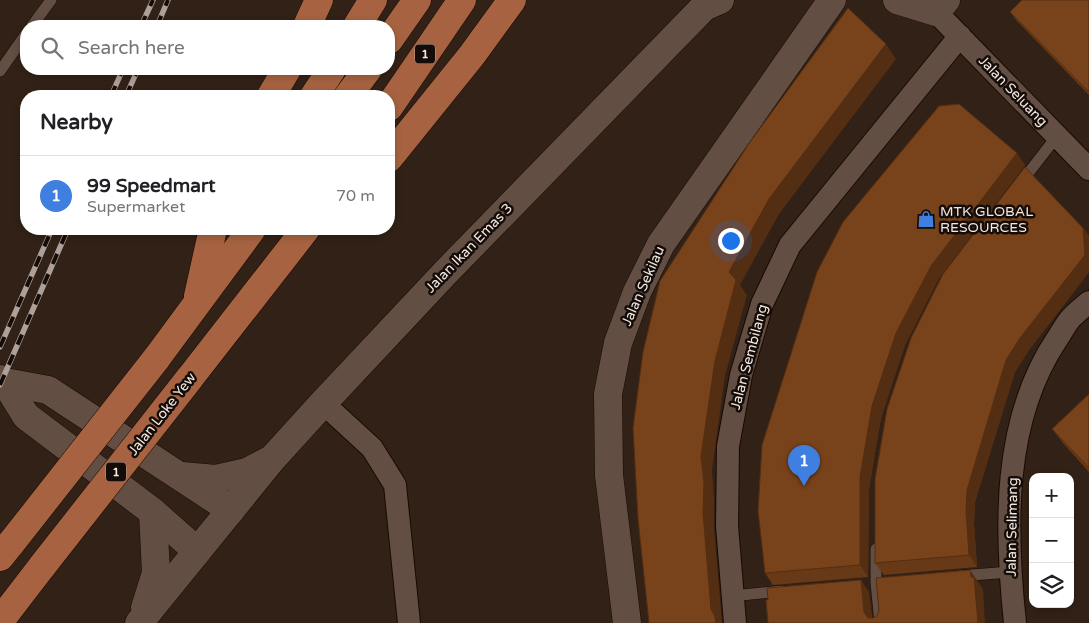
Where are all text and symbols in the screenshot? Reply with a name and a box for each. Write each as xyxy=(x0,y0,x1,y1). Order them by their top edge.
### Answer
search box xyxy=(20,20,395,75)
icon: search xyxy=(38,34,66,62)
text: Search here xyxy=(78,37,185,59)
road number: 1 xyxy=(415,44,435,64)
street label: Jalan Seluang xyxy=(975,52,1051,130)
text: Nearby xyxy=(40,110,113,135)
text: 99 Speedmart xyxy=(87,175,216,197)
text: 1 xyxy=(51,186,61,206)
text: 70 m xyxy=(336,186,375,206)
text: Supermarket xyxy=(87,197,185,217)
street label: Jalan Ikan Emas 3 xyxy=(422,200,516,296)
place label: MTK GLOBAL RESOURCES xyxy=(940,203,1033,236)
shop icon: MTK GLOBAL RESOURCES xyxy=(916,209,936,229)
your location xyxy=(718,228,744,254)
street label: Jalan Sekilau xyxy=(618,244,668,328)
street label: Jalan Sembilang xyxy=(727,302,771,412)
street label: Jalan Loke Yew xyxy=(124,369,200,459)
pin: 1 xyxy=(788,445,820,486)
road number: 1 xyxy=(106,462,126,482)
map controls xyxy=(1029,473,1074,608)
button: + xyxy=(1029,473,1074,518)
street label: Jalan Selimang xyxy=(1003,477,1021,577)
button: − xyxy=(1029,518,1074,563)
button: layers xyxy=(1029,563,1074,608)

